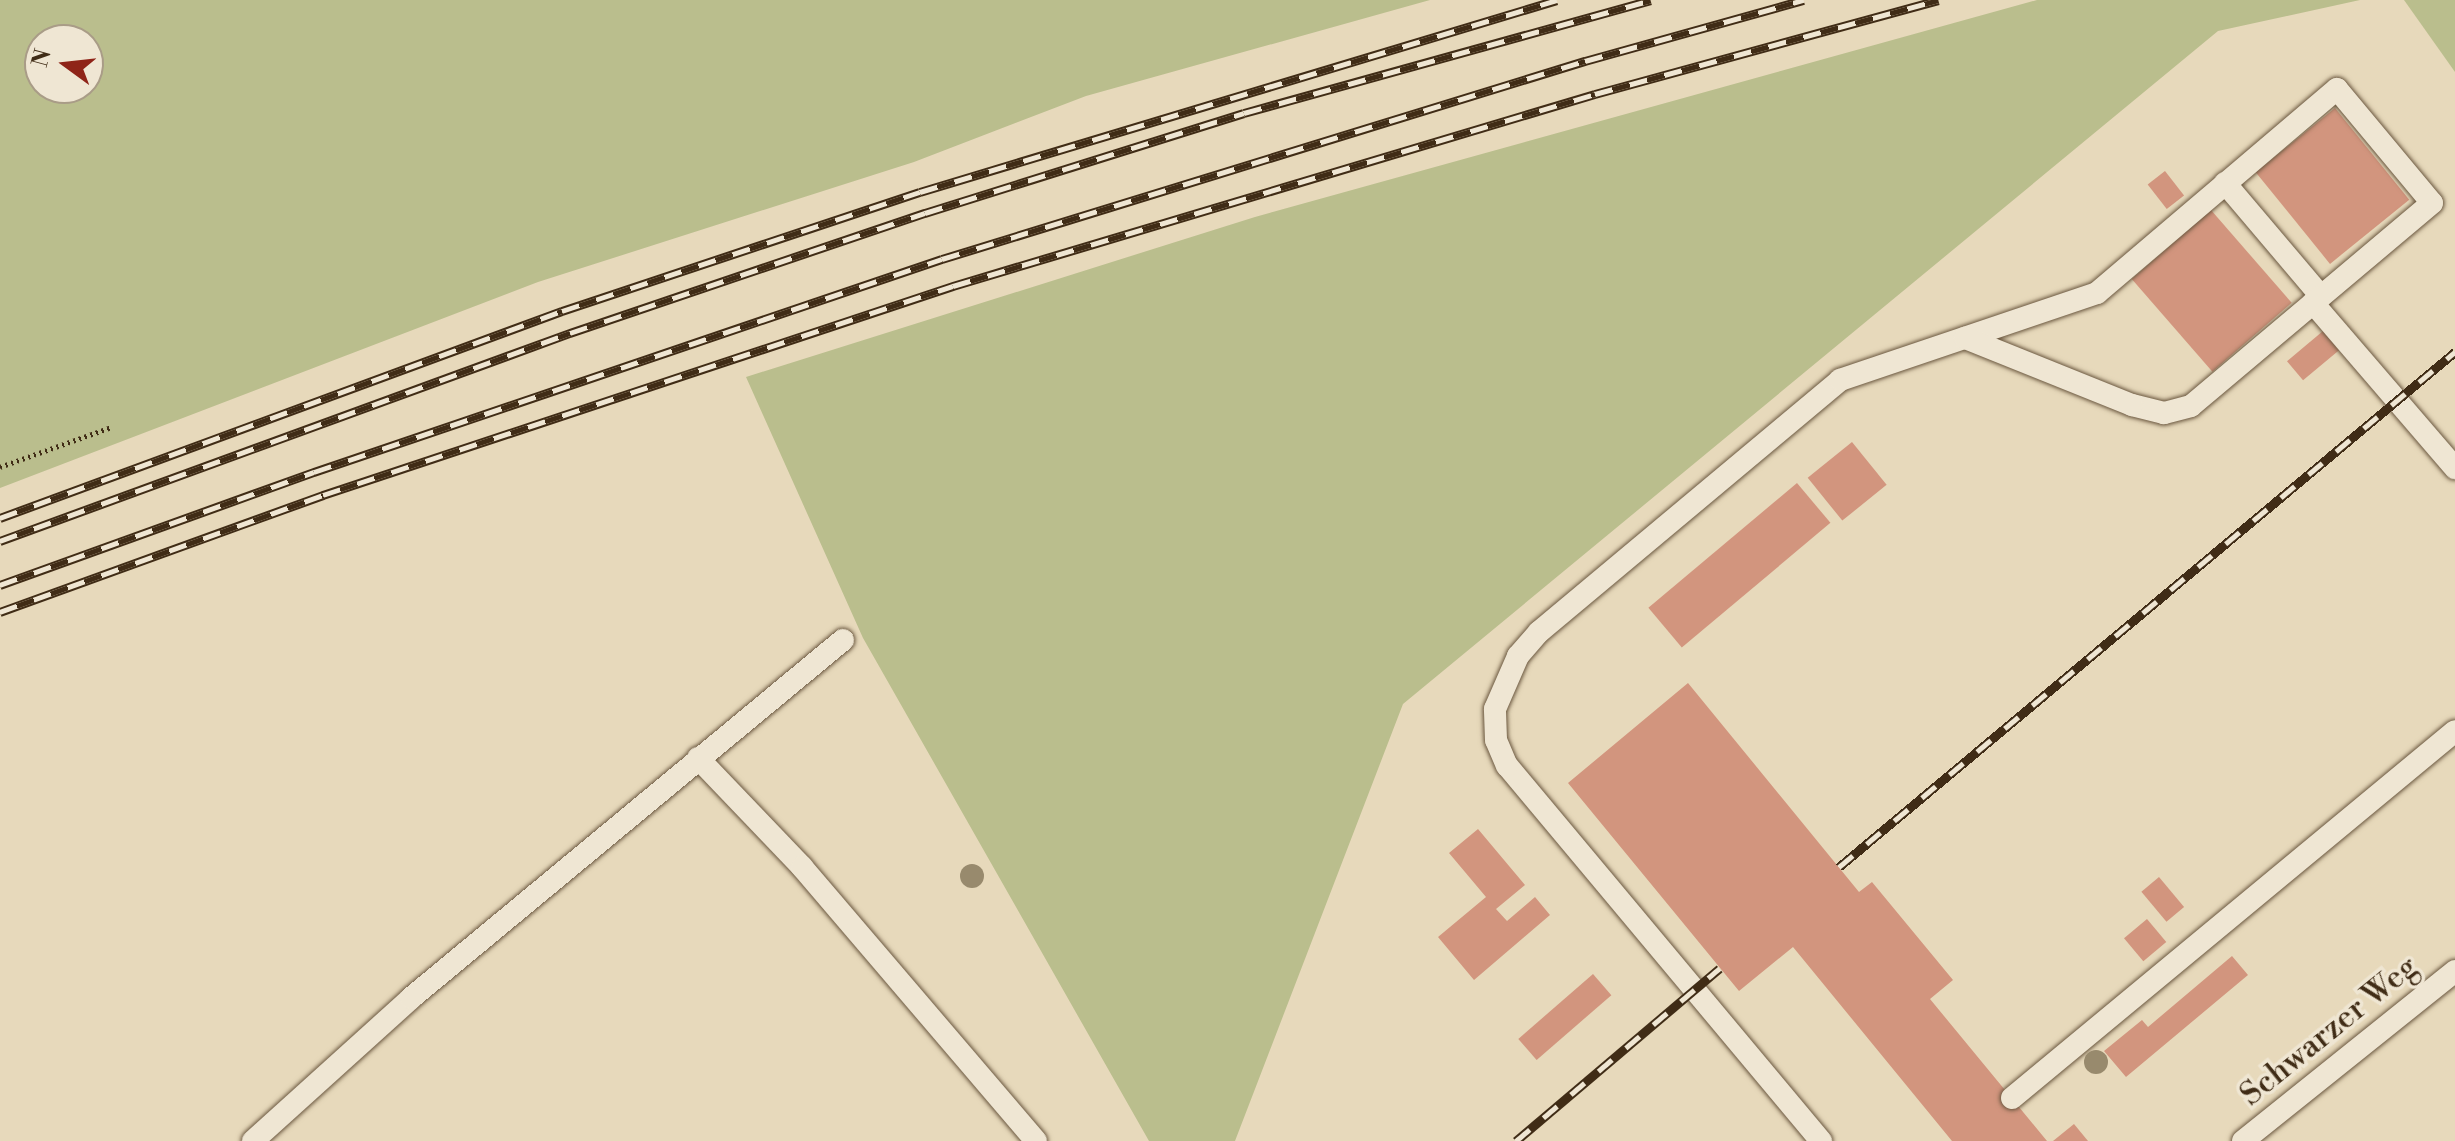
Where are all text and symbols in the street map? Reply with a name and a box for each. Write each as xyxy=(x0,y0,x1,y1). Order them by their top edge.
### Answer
north arrow xyxy=(24,24,104,104)
text: N xyxy=(27,46,58,70)
street label: Schwarzer Weg xyxy=(2233,948,2425,1114)

